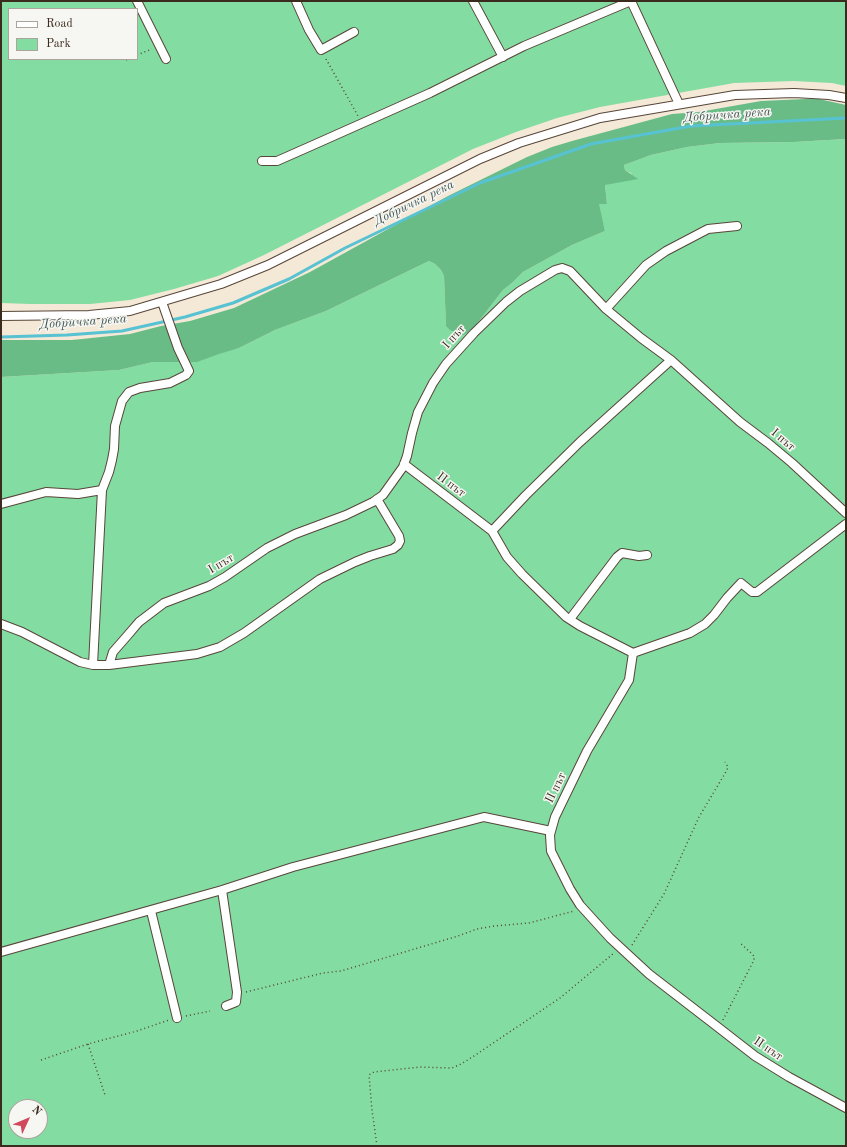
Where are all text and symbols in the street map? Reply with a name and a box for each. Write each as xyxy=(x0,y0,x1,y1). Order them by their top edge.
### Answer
legend xyxy=(8,8,138,60)
text: Road xyxy=(46,18,73,30)
text: Park xyxy=(46,38,71,50)
water label: Добричка река xyxy=(683,104,771,126)
water label: Добричка река xyxy=(371,177,457,229)
water label: Добричка река xyxy=(39,311,127,333)
street label: І път xyxy=(440,322,468,352)
street label: І път xyxy=(768,426,798,454)
street label: ІІ път xyxy=(434,470,468,500)
street label: І път xyxy=(206,551,236,577)
street label: ІІ път xyxy=(543,770,569,806)
street label: ІІ път xyxy=(751,1034,785,1064)
north arrow xyxy=(8,1099,48,1139)
text: N xyxy=(29,1104,43,1118)

